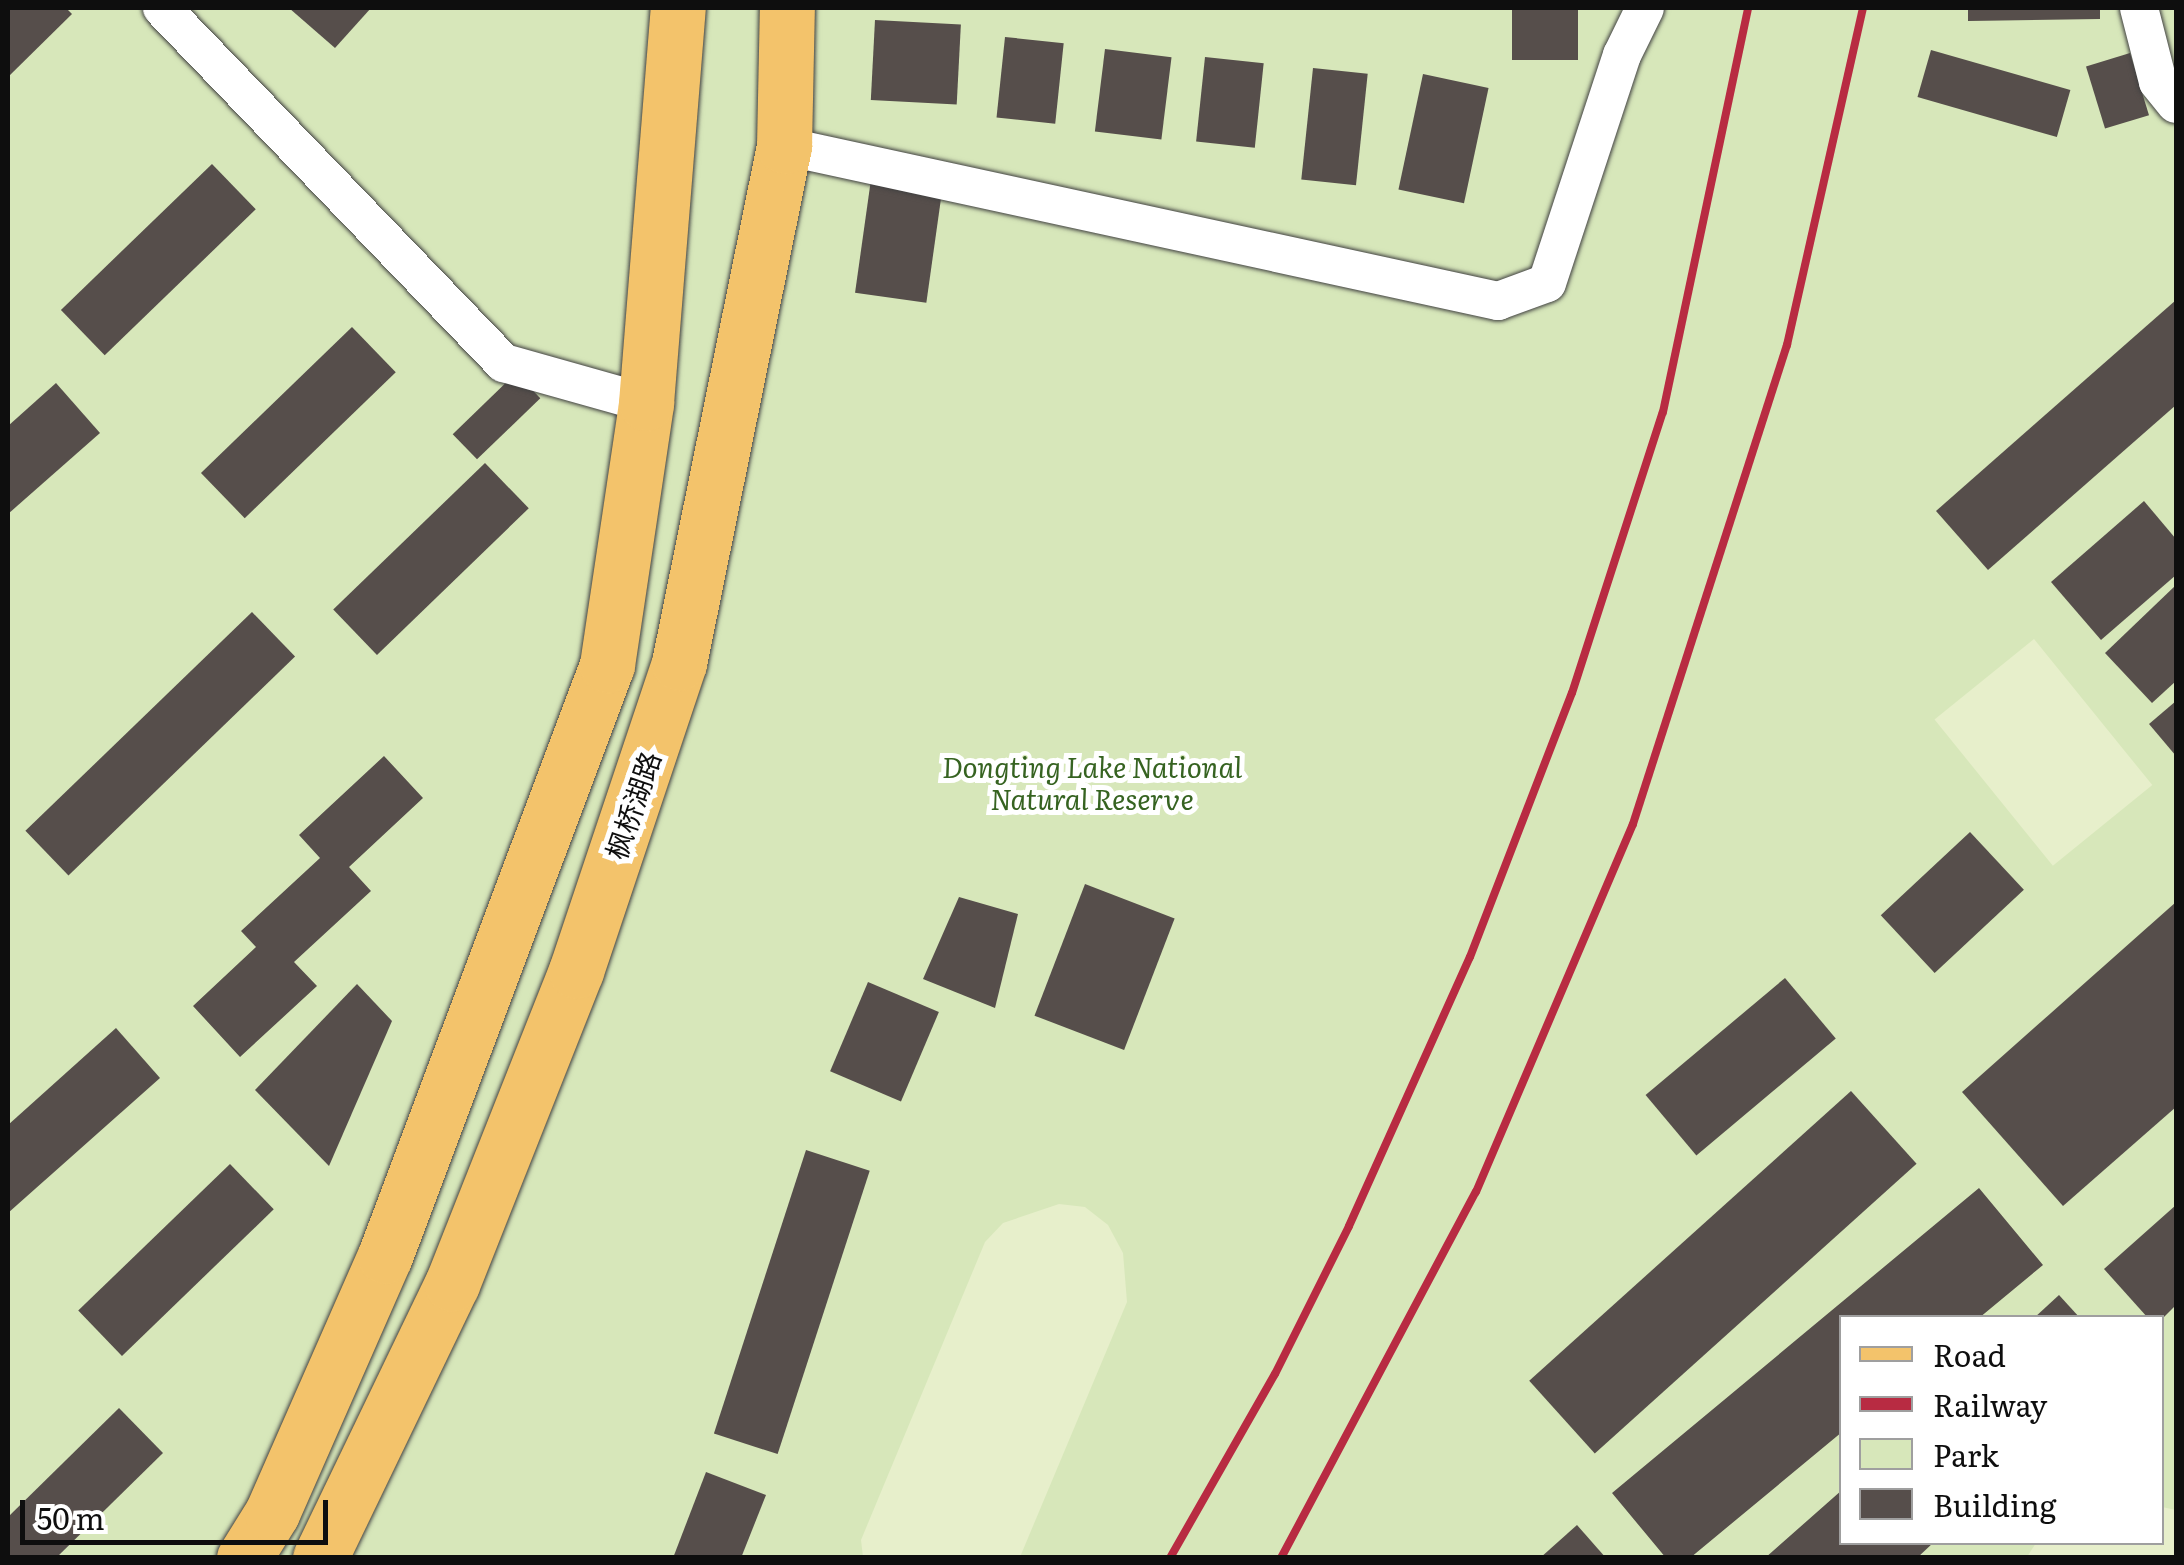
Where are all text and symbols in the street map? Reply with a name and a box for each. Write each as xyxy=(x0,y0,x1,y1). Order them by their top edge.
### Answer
street label: 枫桥湖路 xyxy=(598,747,666,863)
park label: Dongting Lake National Natural Reserve xyxy=(942,749,1242,815)
legend xyxy=(1839,1315,2164,1545)
text: Road xyxy=(1933,1332,2006,1376)
text: Railway xyxy=(1933,1382,2047,1426)
text: Park xyxy=(1933,1432,1999,1476)
scale bar xyxy=(25,1480,332,1542)
text: Building xyxy=(1933,1482,2057,1526)
text: 50 m xyxy=(37,1495,105,1539)

